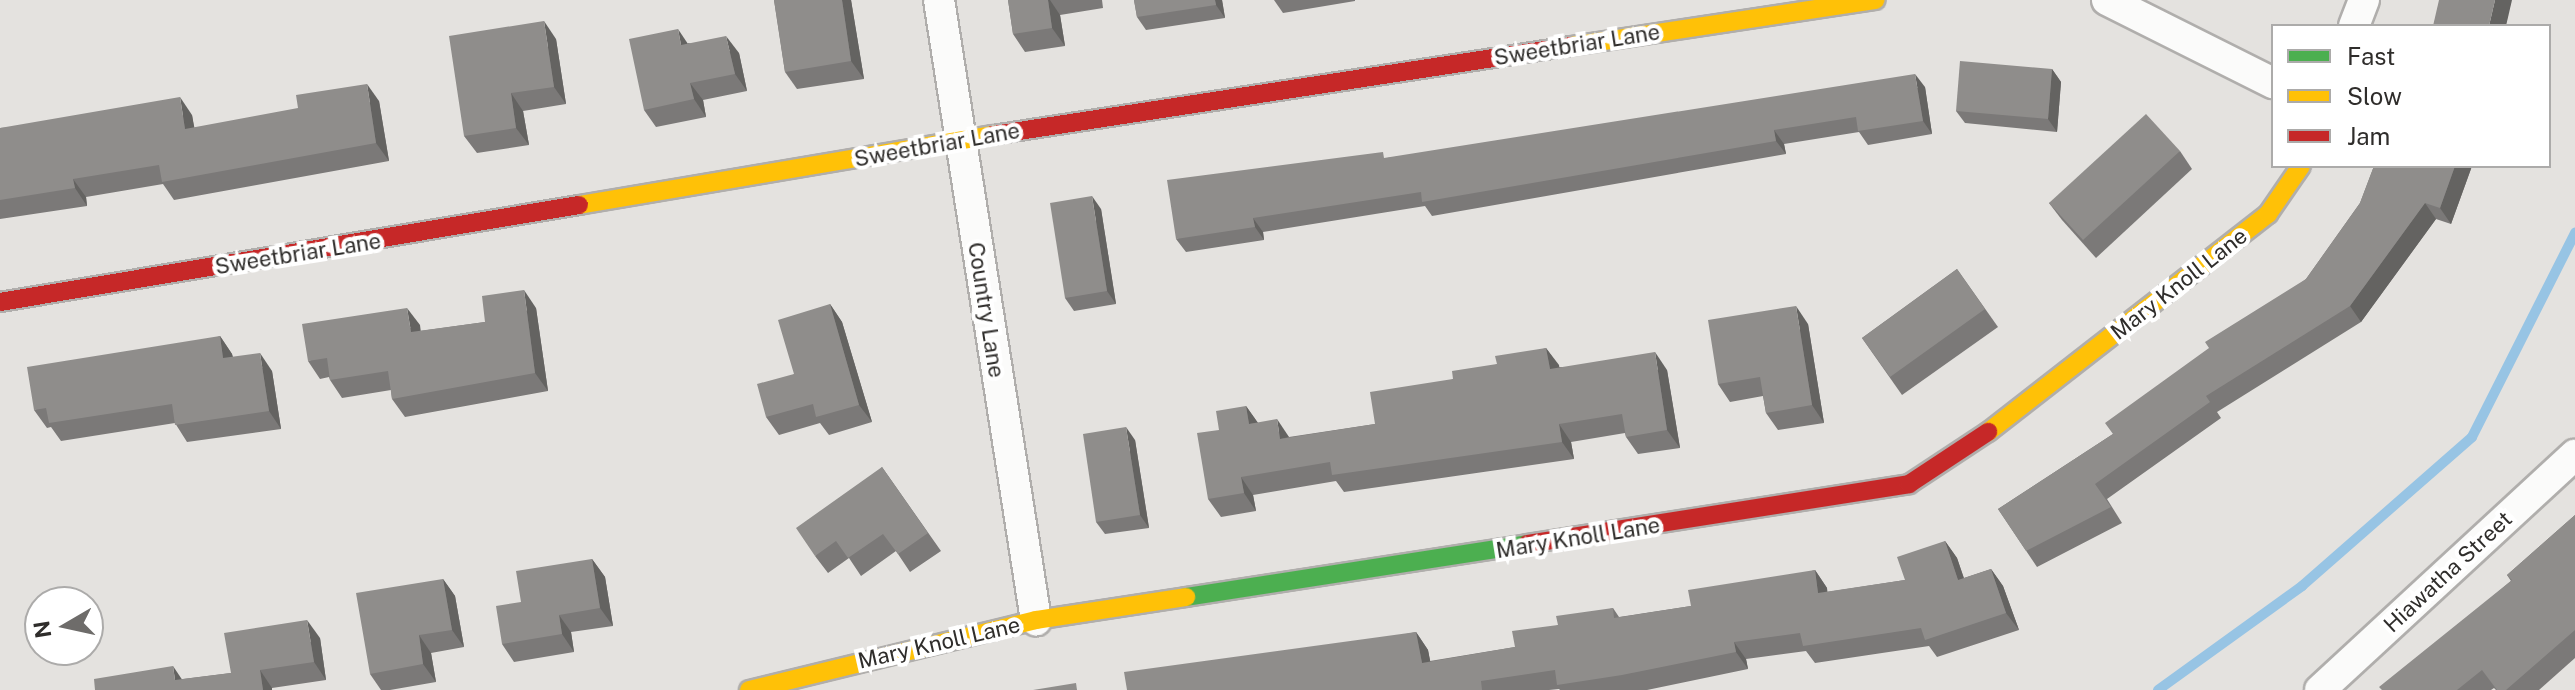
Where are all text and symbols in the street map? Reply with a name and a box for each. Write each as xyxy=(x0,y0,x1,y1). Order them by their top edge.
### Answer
street label: Sweetbriar Lane xyxy=(1492,19,1662,71)
legend xyxy=(2271,24,2551,168)
text: Fast xyxy=(2347,42,2395,70)
text: Slow xyxy=(2347,82,2402,110)
street label: Sweetbriar Lane xyxy=(852,117,1022,173)
text: Jam xyxy=(2347,122,2390,150)
street label: Mary Knoll Lane xyxy=(2106,223,2252,345)
street label: Sweetbriar Lane xyxy=(213,228,383,280)
street label: Country Lane xyxy=(962,240,1010,380)
street label: Hiawatha Street xyxy=(2378,506,2518,638)
street label: Mary Knoll Lane xyxy=(1494,512,1662,564)
north arrow xyxy=(24,586,104,666)
street label: Mary Knoll Lane xyxy=(855,611,1023,675)
text: N xyxy=(28,619,56,640)

